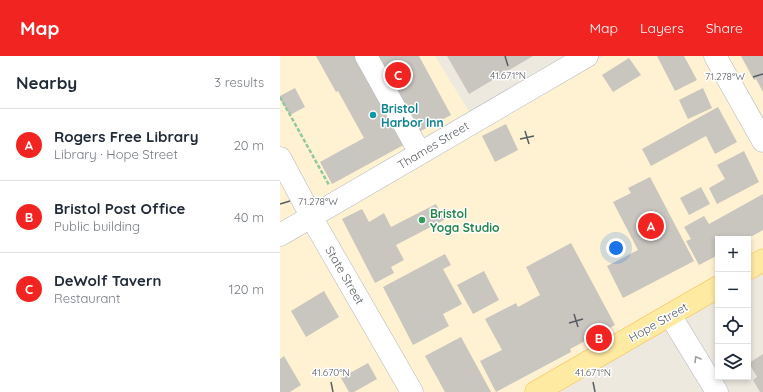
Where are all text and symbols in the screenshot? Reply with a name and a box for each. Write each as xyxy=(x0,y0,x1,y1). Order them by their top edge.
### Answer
text: Map xyxy=(20,16,59,40)
text: Map xyxy=(589,19,618,37)
text: Layers xyxy=(640,19,684,37)
text: Share xyxy=(706,19,743,37)
pin: C xyxy=(385,60,411,90)
text: 41.671°N xyxy=(490,69,526,82)
text: 71.278°W xyxy=(705,70,745,83)
text: Nearby xyxy=(16,72,77,93)
text: 3 results xyxy=(214,74,264,90)
place label: Bristol Harbor Inn xyxy=(381,101,444,130)
marker: Bristol Harbor Inn xyxy=(368,110,378,120)
street label: Thames Street xyxy=(395,118,471,172)
text: Rogers Free Library xyxy=(54,127,198,146)
text: A xyxy=(25,137,33,153)
text: 20 m xyxy=(234,137,264,153)
text: Library · Hope Street xyxy=(54,146,178,162)
text: 71.278°W xyxy=(298,195,338,208)
text: Bristol Post Office xyxy=(54,199,185,218)
place label: Bristol Yoga Studio xyxy=(430,206,500,235)
text: B xyxy=(25,209,33,225)
text: 40 m xyxy=(234,209,264,225)
pin: A xyxy=(638,211,664,241)
marker: Bristol Yoga Studio xyxy=(417,215,427,225)
text: Public building xyxy=(54,218,140,234)
map controls xyxy=(715,236,751,380)
button: + xyxy=(715,236,751,272)
your location xyxy=(606,238,626,258)
street label: State Street xyxy=(322,243,368,307)
text: DeWolf Tavern xyxy=(54,271,161,290)
button: − xyxy=(715,272,751,308)
text: C xyxy=(25,281,33,297)
text: 120 m xyxy=(229,281,264,297)
text: Restaurant xyxy=(54,290,120,306)
street label: Hope Street xyxy=(626,299,690,345)
button: locate xyxy=(715,308,751,344)
pin: B xyxy=(586,323,612,353)
button: layers xyxy=(715,344,751,380)
one-way arrow xyxy=(694,356,702,363)
text: 41.670°N xyxy=(312,366,350,379)
text: 41.671°N xyxy=(575,366,611,379)

